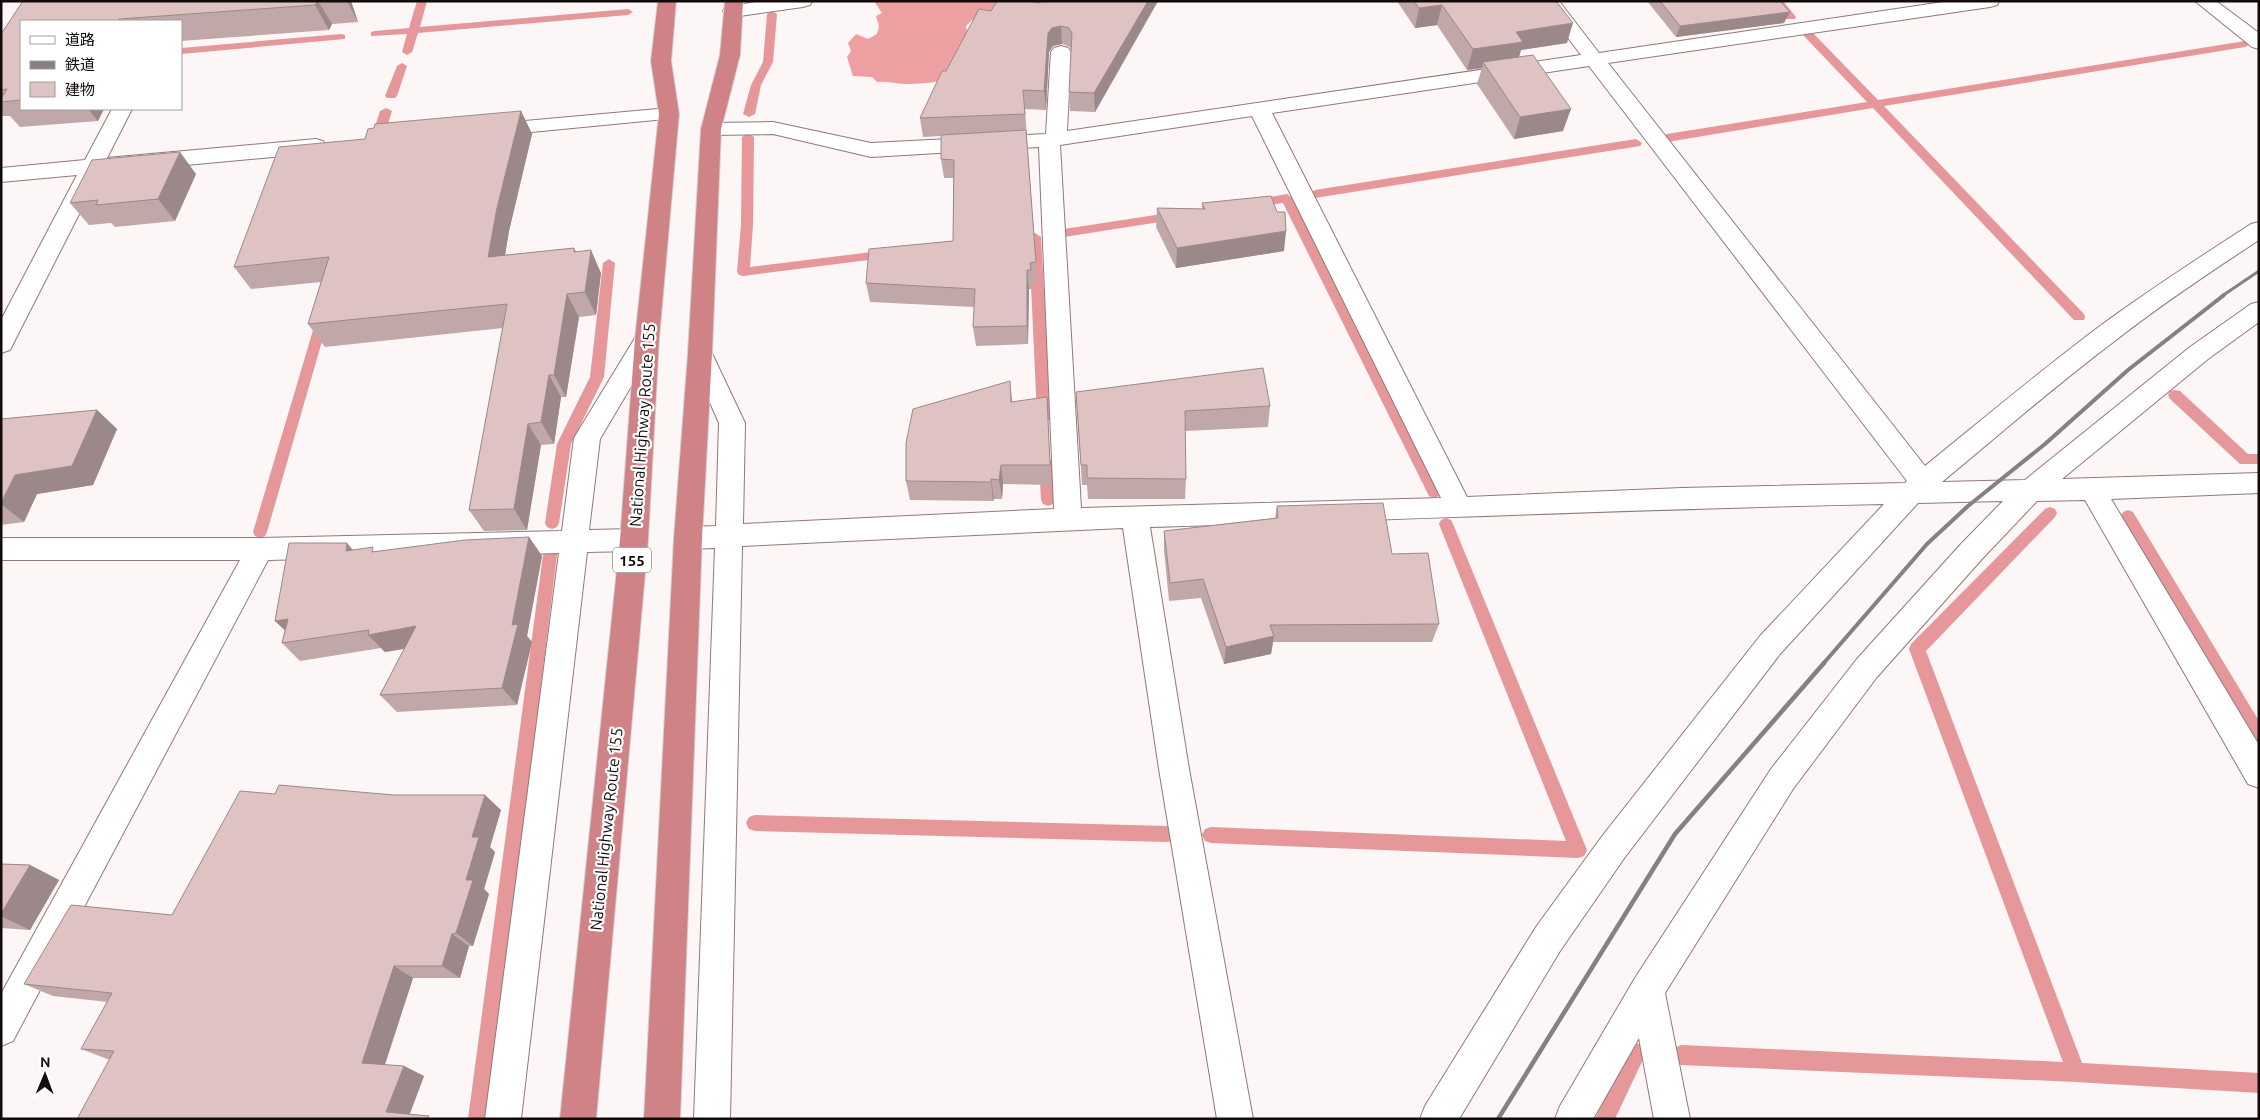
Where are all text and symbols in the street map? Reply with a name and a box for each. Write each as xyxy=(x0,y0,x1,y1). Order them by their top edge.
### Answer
legend xyxy=(20,20,182,110)
text: 道路 xyxy=(65,31,95,48)
text: 鉄道 xyxy=(65,56,95,73)
text: 建物 xyxy=(65,81,95,98)
street label: National Highway Route 155 xyxy=(626,323,658,527)
road number: 155 xyxy=(613,548,651,572)
street label: National Highway Route 155 xyxy=(586,727,626,931)
north arrow xyxy=(20,1050,70,1100)
text: N xyxy=(40,1054,51,1070)

